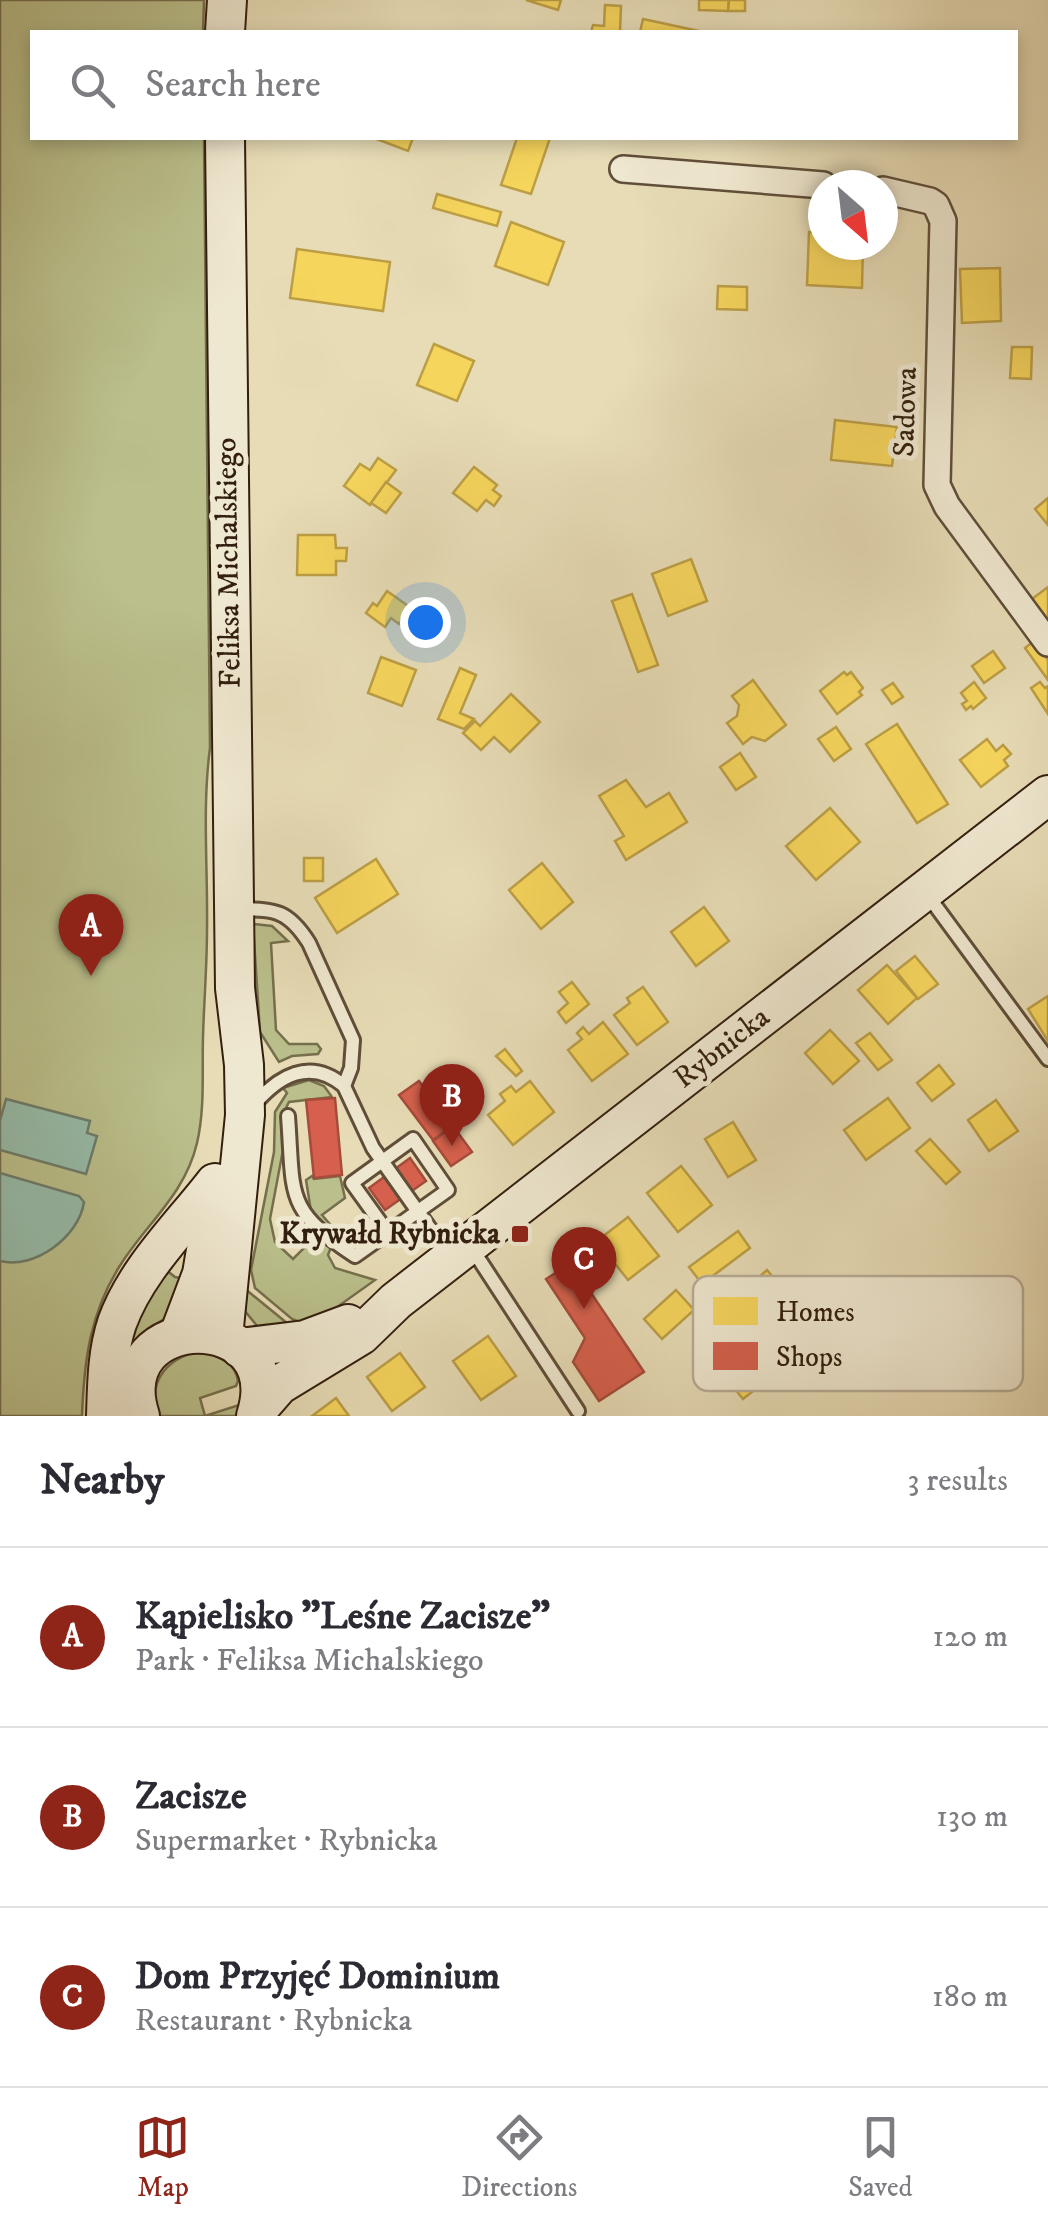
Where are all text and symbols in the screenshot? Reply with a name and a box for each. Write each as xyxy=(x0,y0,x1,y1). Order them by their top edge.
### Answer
search box xyxy=(30,30,1018,140)
icon: search xyxy=(65,58,120,113)
text: Search here xyxy=(145,61,321,109)
north arrow xyxy=(808,170,898,260)
street label: Sadowa xyxy=(886,366,926,458)
street label: Feliksa Michalskiego xyxy=(208,437,250,689)
your location xyxy=(400,597,451,648)
pin: A xyxy=(58,894,124,976)
street label: Rybnicka xyxy=(667,999,778,1097)
pin: B xyxy=(420,1064,484,1146)
place label: Krywałd Rybnicka xyxy=(280,1216,501,1253)
marker: Krywałd Rybnicka xyxy=(509,1223,531,1245)
pin: C xyxy=(552,1226,616,1309)
legend xyxy=(693,1276,1023,1391)
text: Homes xyxy=(776,1295,855,1330)
text: Shops xyxy=(776,1340,842,1375)
text: Nearby xyxy=(40,1455,164,1507)
text: 3 results xyxy=(907,1461,1008,1501)
text: Kąpielisko "Leśne Zacisze" xyxy=(135,1593,550,1641)
text: A xyxy=(62,1617,83,1657)
text: 120 m xyxy=(932,1617,1008,1657)
text: Park · Feliksa Michalskiego xyxy=(135,1641,484,1681)
text: Zacisze xyxy=(135,1773,247,1821)
text: B xyxy=(62,1797,83,1837)
text: 130 m xyxy=(936,1797,1008,1837)
text: Supermarket · Rybnicka xyxy=(135,1821,437,1861)
text: Dom Przyjęć Dominium xyxy=(135,1953,500,2001)
text: C xyxy=(62,1977,83,2017)
text: 180 m xyxy=(932,1977,1008,2017)
text: Restaurant · Rybnicka xyxy=(135,2001,412,2041)
tab: Map xyxy=(135,2110,190,2205)
tab: Directions xyxy=(461,2110,577,2205)
tab: Saved xyxy=(848,2110,913,2205)

